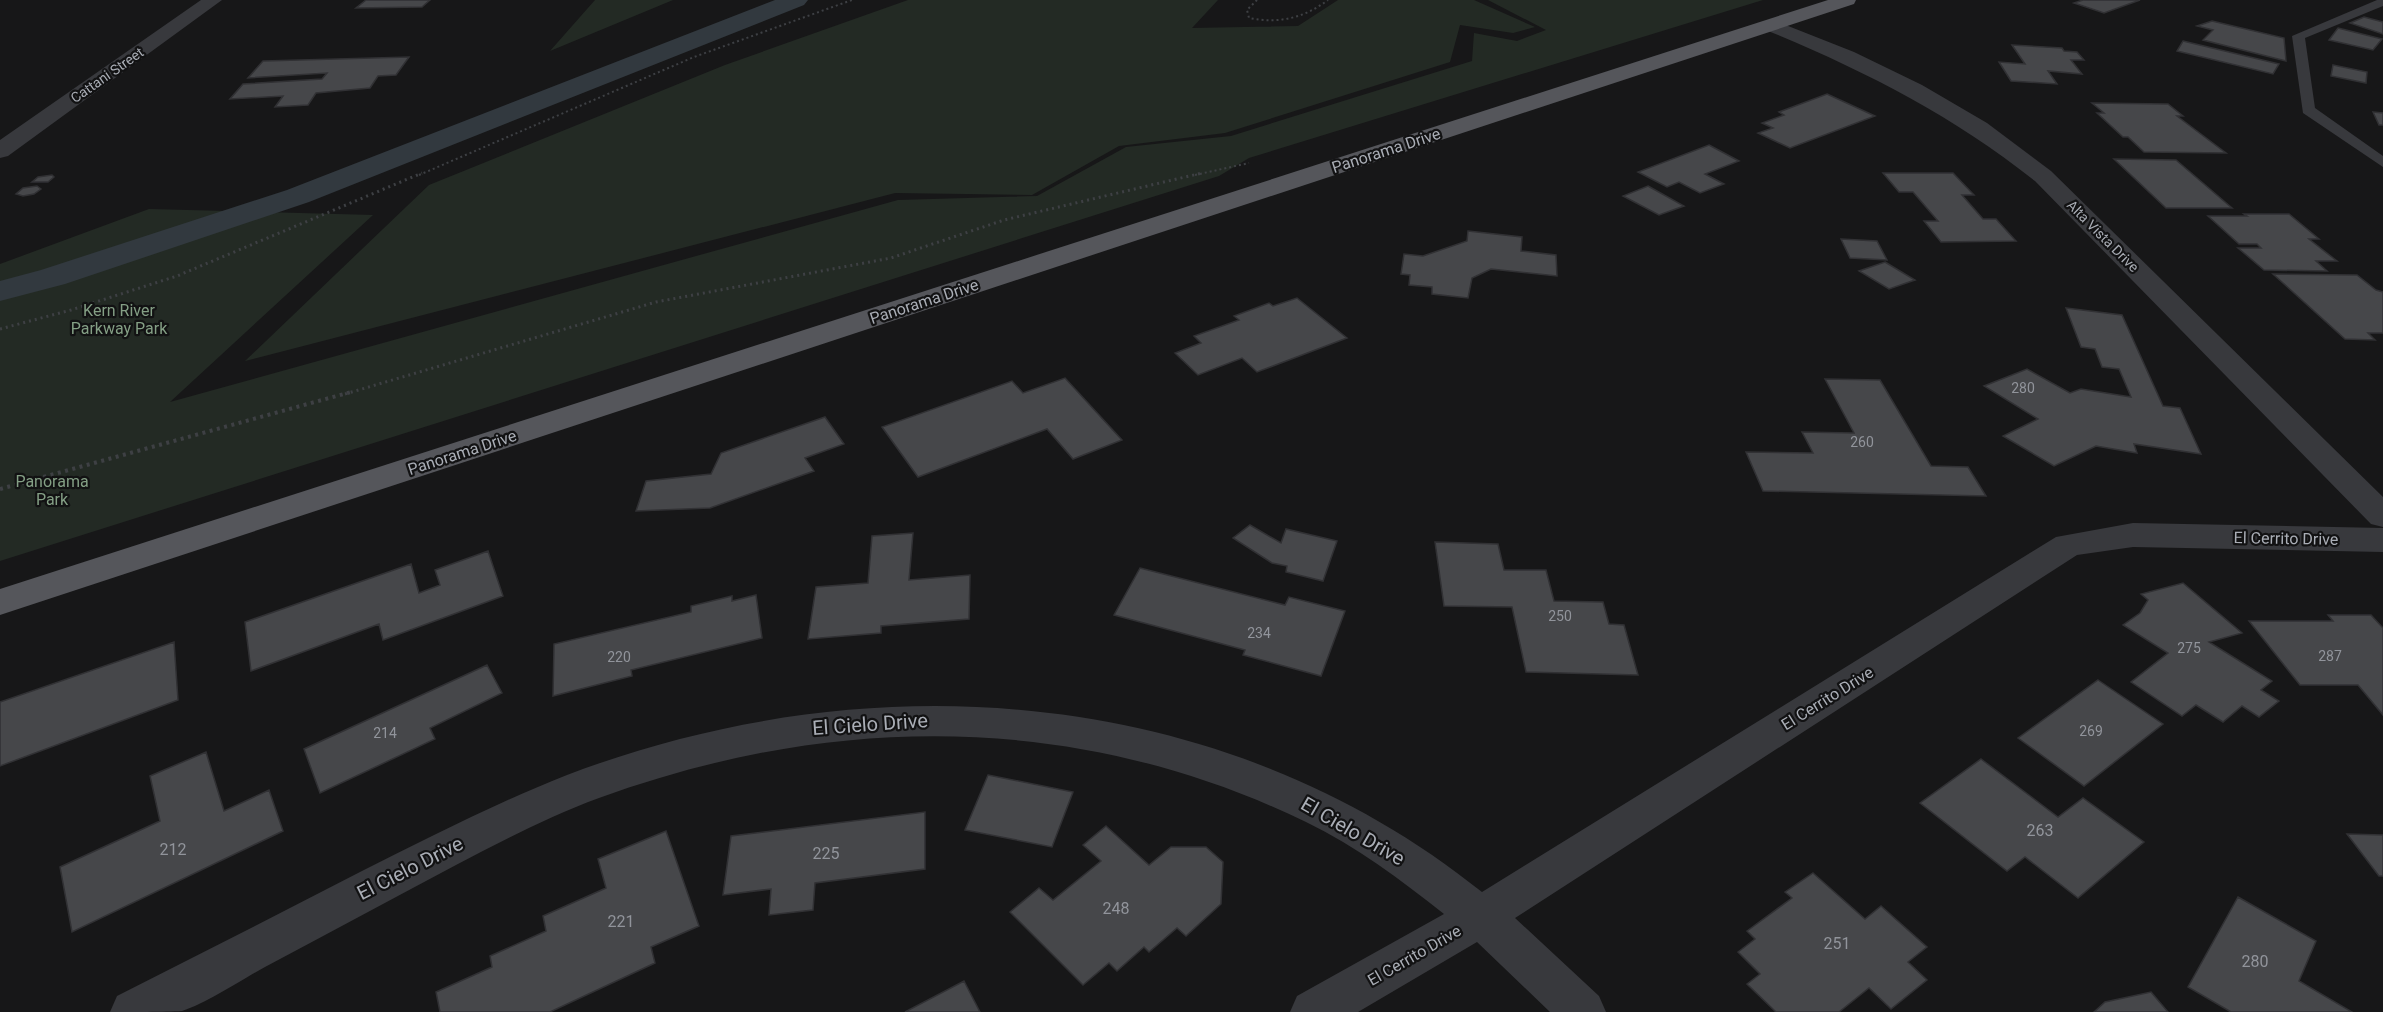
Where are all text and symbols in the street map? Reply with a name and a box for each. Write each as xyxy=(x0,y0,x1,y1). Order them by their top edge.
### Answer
street label: Cattani Street xyxy=(68,44,147,106)
street label: Panorama Drive xyxy=(1329,124,1443,177)
street label: Alta Vista Drive xyxy=(2064,197,2142,275)
street label: Panorama Drive xyxy=(867,275,981,328)
park label: Kern River Parkway Park xyxy=(71,301,168,338)
house number: 280 xyxy=(2011,380,2035,396)
street label: Panorama Drive xyxy=(405,426,519,479)
house number: 260 xyxy=(1850,434,1874,450)
park label: Panorama Park xyxy=(15,472,89,509)
street label: El Cerrito Drive xyxy=(2233,528,2339,549)
house number: 250 xyxy=(1548,608,1572,624)
house number: 234 xyxy=(1247,625,1271,641)
house number: 275 xyxy=(2177,640,2201,656)
house number: 287 xyxy=(2318,648,2342,664)
house number: 220 xyxy=(607,649,631,665)
street label: El Cerrito Drive xyxy=(1778,663,1877,734)
street label: El Cielo Drive xyxy=(811,708,929,740)
house number: 269 xyxy=(2079,723,2103,739)
house number: 214 xyxy=(373,725,397,741)
street label: El Cielo Drive xyxy=(1297,792,1409,870)
house number: 263 xyxy=(2027,821,2053,840)
street label: El Cielo Drive xyxy=(353,831,467,905)
house number: 212 xyxy=(160,840,186,859)
house number: 225 xyxy=(813,844,839,863)
house number: 248 xyxy=(1103,899,1129,918)
house number: 221 xyxy=(608,912,634,931)
street label: El Cerrito Drive xyxy=(1364,921,1464,990)
house number: 251 xyxy=(1824,934,1850,953)
house number: 280 xyxy=(2242,952,2268,971)

